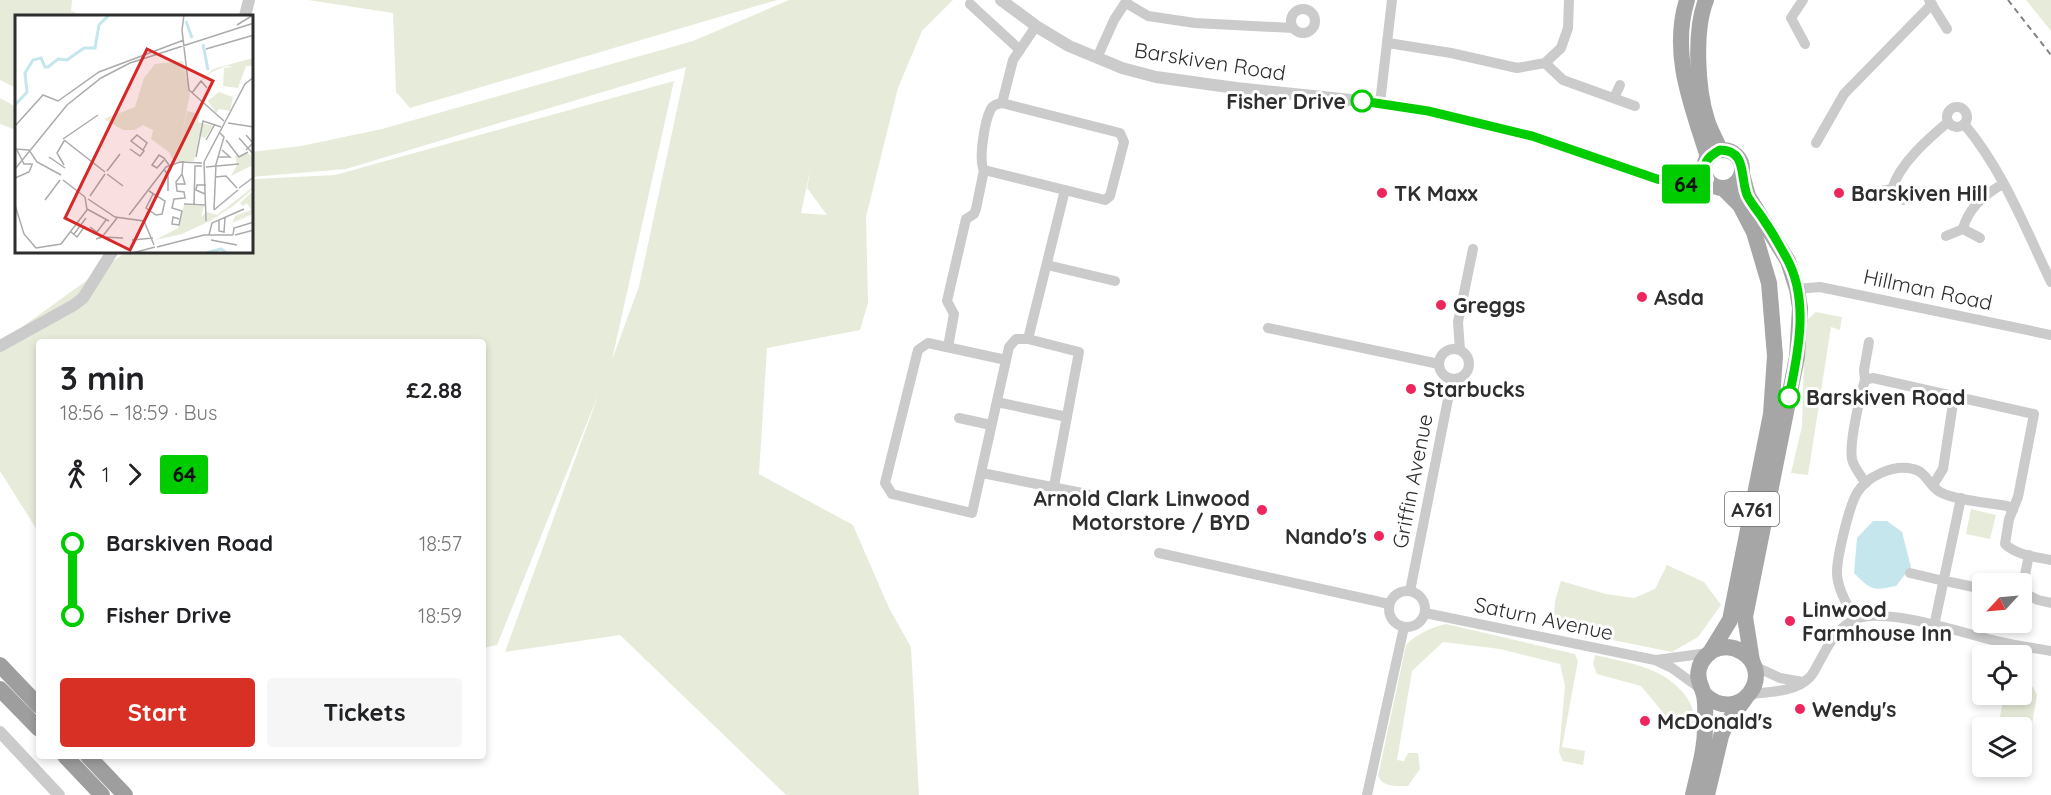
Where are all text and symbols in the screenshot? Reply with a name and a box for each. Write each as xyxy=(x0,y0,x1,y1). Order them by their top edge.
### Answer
inset map xyxy=(15,15,254,254)
street label: Barskiven Road xyxy=(1132,36,1288,86)
place label: Fisher Drive xyxy=(1226,88,1346,114)
marker: Fisher Drive xyxy=(1351,90,1373,112)
line badge: 64 xyxy=(1659,164,1713,204)
text: 64 xyxy=(1674,171,1698,197)
place label: TK Maxx xyxy=(1394,180,1478,206)
place label: Barskiven Hill xyxy=(1851,180,1988,206)
marker: TK Maxx xyxy=(1375,186,1389,200)
marker: Barskiven Hill xyxy=(1832,186,1846,200)
street label: Hillman Road xyxy=(1861,263,1995,315)
place label: Asda xyxy=(1654,284,1704,310)
marker: Asda xyxy=(1635,290,1649,304)
place label: Greggs xyxy=(1453,292,1525,318)
marker: Greggs xyxy=(1434,298,1448,312)
text: 3 min xyxy=(60,357,145,398)
text: £2.88 xyxy=(406,376,462,404)
place label: Starbucks xyxy=(1423,376,1525,402)
marker: Starbucks xyxy=(1404,382,1418,396)
place label: Barskiven Road xyxy=(1806,384,1965,410)
marker: Barskiven Road xyxy=(1778,386,1800,408)
text: 18:56 – 18:59 · Bus xyxy=(60,400,217,425)
street label: Griffin Avenue xyxy=(1386,412,1438,550)
icon: walk xyxy=(60,458,93,491)
icon: forward xyxy=(118,458,151,491)
text: 64 xyxy=(172,461,196,487)
text: 1 xyxy=(102,462,109,487)
place label: Arnold Clark Linwood Motorstore / BYD xyxy=(1034,485,1250,535)
road number: A761 xyxy=(1725,492,1779,526)
marker: Arnold Clark Linwood Motorstore / BYD xyxy=(1255,503,1269,517)
place label: Nando's xyxy=(1285,523,1367,549)
text: Barskiven Road xyxy=(106,529,273,557)
marker: Nando's xyxy=(1372,529,1386,543)
text: 18:57 xyxy=(419,531,462,556)
north arrow xyxy=(1972,573,2032,633)
map controls xyxy=(1972,573,2032,777)
street label: Saturn Avenue xyxy=(1472,591,1616,645)
place label: Linwood Farmhouse Inn xyxy=(1802,596,1952,646)
text: Fisher Drive xyxy=(106,601,231,629)
text: 18:59 xyxy=(418,603,462,628)
marker: Linwood Farmhouse Inn xyxy=(1783,614,1797,628)
button: locate xyxy=(1972,645,2032,705)
button: Start xyxy=(60,678,255,747)
button: Tickets xyxy=(267,678,462,747)
place label: Wendy's xyxy=(1812,696,1896,722)
marker: Wendy's xyxy=(1793,702,1807,716)
place label: McDonald's xyxy=(1657,708,1772,734)
marker: McDonald's xyxy=(1638,714,1652,728)
button: layers xyxy=(1972,717,2032,777)

